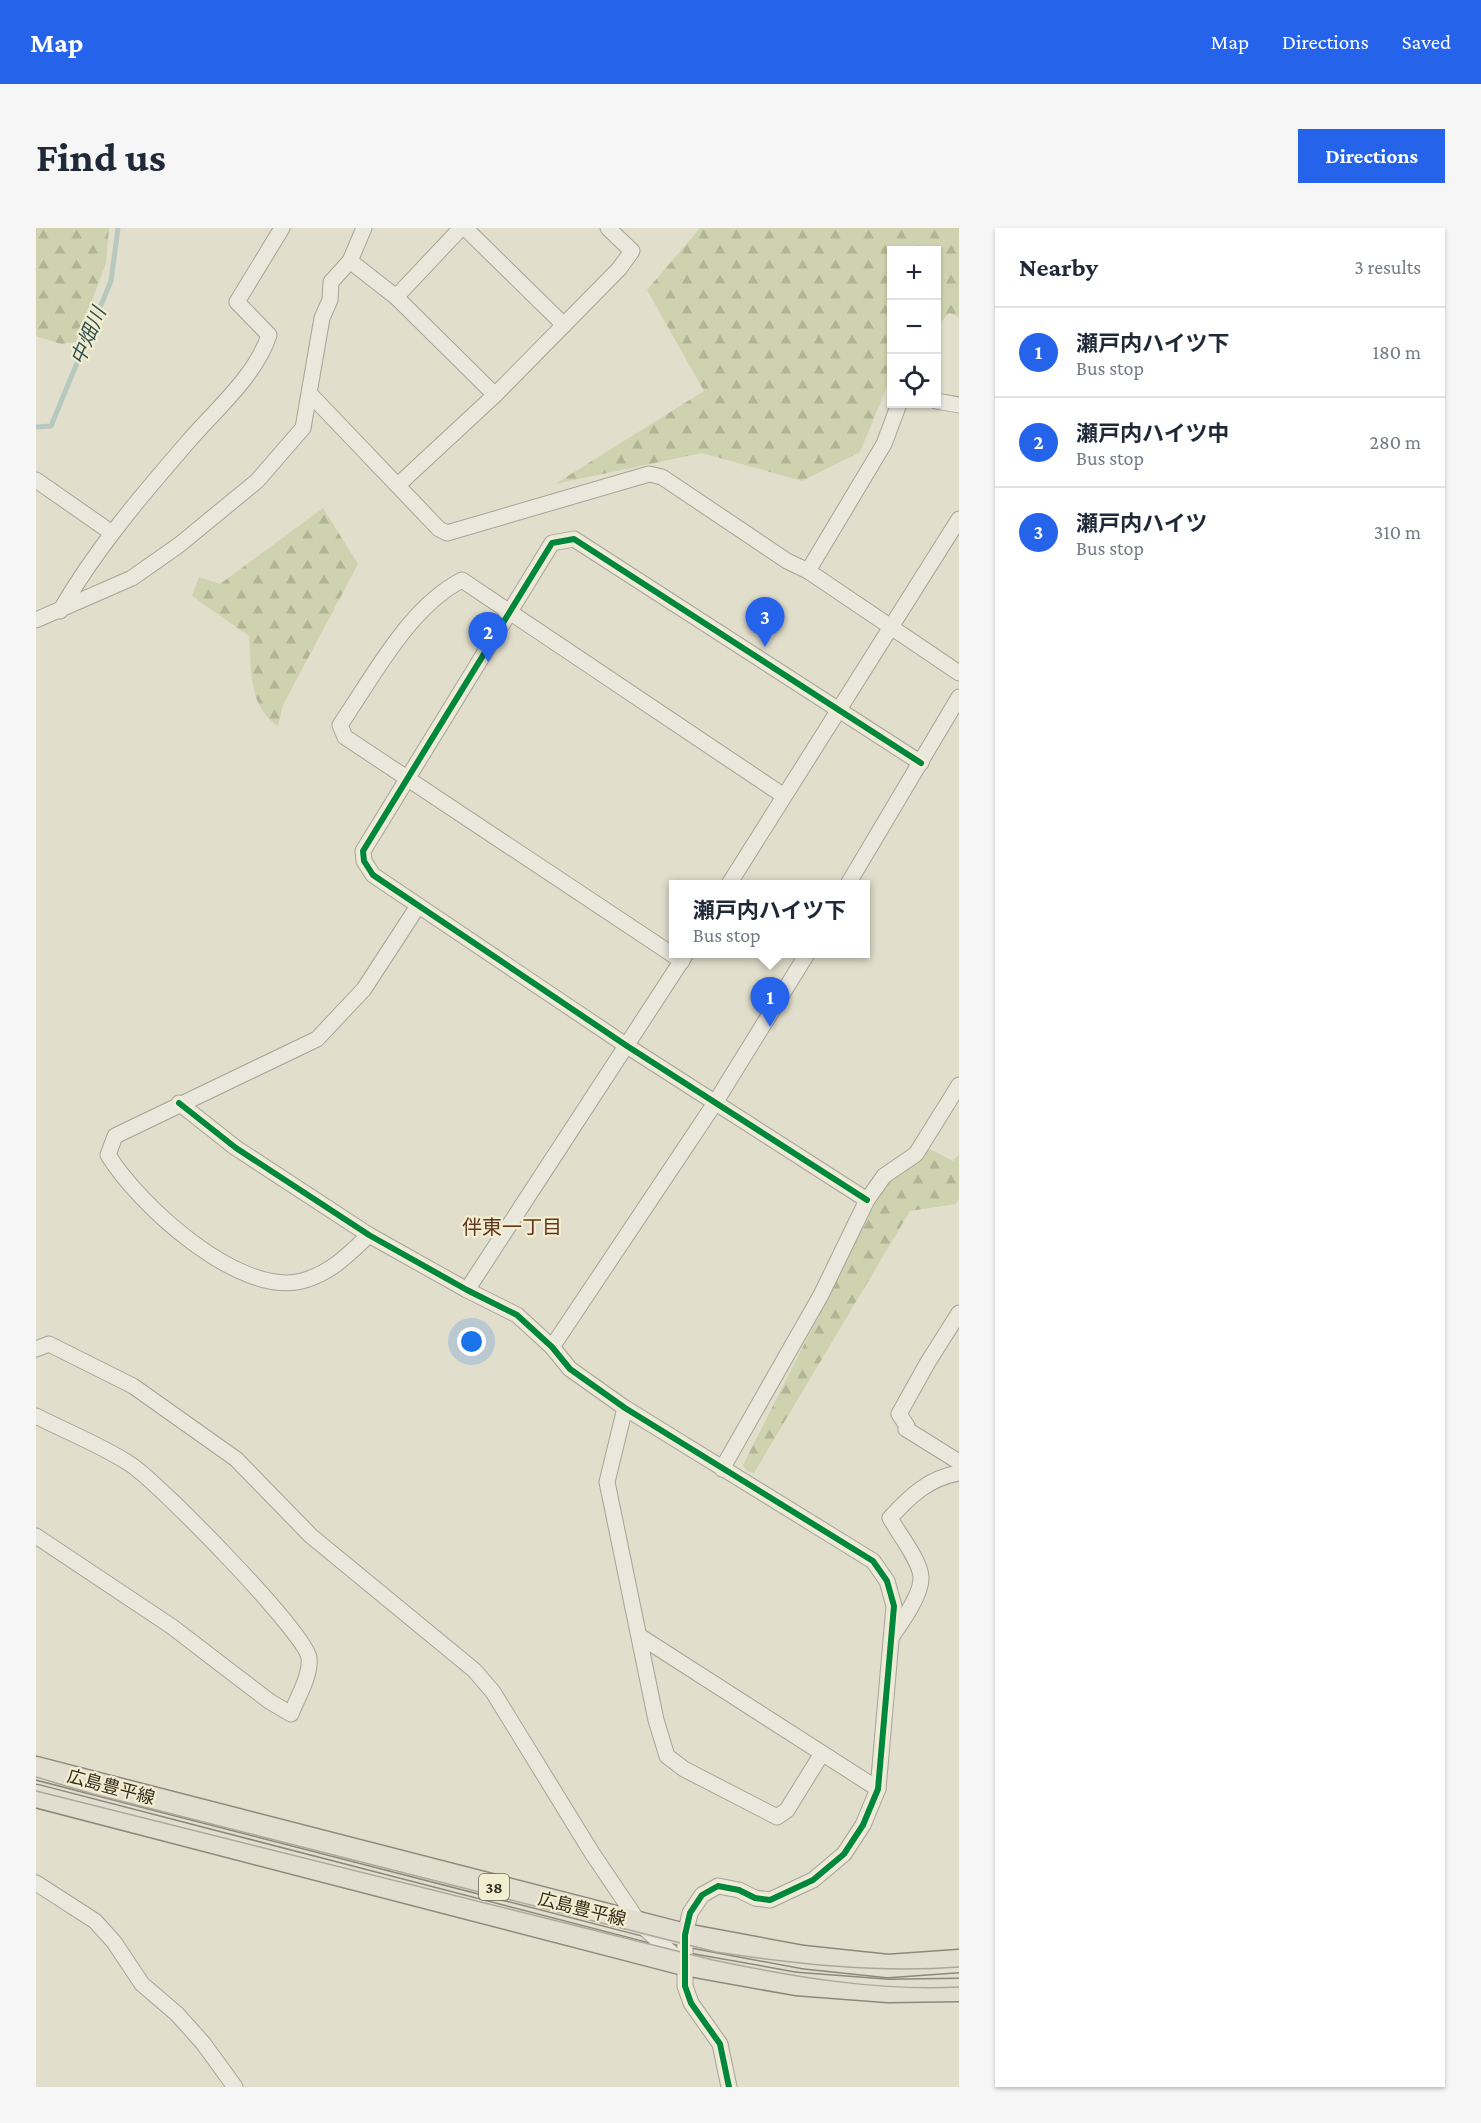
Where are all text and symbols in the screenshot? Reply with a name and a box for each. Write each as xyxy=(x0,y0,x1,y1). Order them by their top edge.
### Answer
text: Map xyxy=(30,27,83,58)
text: Map xyxy=(1211,30,1249,54)
text: Directions xyxy=(1282,30,1369,54)
text: Saved xyxy=(1402,30,1451,54)
button: Directions xyxy=(1298,129,1445,183)
text: Find us xyxy=(36,133,166,180)
map controls xyxy=(887,246,941,408)
button: + xyxy=(887,246,941,300)
text: Nearby xyxy=(1019,253,1098,282)
text: 3 results xyxy=(1354,256,1421,278)
button: − xyxy=(887,300,941,354)
water label: 中畑川 xyxy=(66,302,111,368)
text: 瀬戸内ハイツ下 xyxy=(1076,331,1230,356)
text: 1 xyxy=(1035,341,1042,363)
text: 180 m xyxy=(1372,341,1421,363)
button: locate xyxy=(887,354,941,408)
text: Bus stop xyxy=(1076,357,1144,379)
text: 瀬戸内ハイツ中 xyxy=(1076,421,1230,446)
text: 2 xyxy=(1033,431,1044,453)
text: 280 m xyxy=(1370,431,1421,453)
text: Bus stop xyxy=(1076,447,1144,469)
text: 瀬戸内ハイツ xyxy=(1076,511,1208,536)
text: 3 xyxy=(1034,521,1043,543)
text: 310 m xyxy=(1374,521,1421,543)
text: Bus stop xyxy=(1076,537,1144,559)
pin: 3 xyxy=(746,598,784,647)
pin: 2 xyxy=(468,612,508,662)
popup xyxy=(669,880,870,958)
text: 瀬戸内ハイツ下 xyxy=(693,898,846,923)
text: Bus stop xyxy=(693,924,761,946)
pin: 1 xyxy=(750,978,790,1027)
district label: 伴東一丁目 xyxy=(462,1216,562,1238)
your location xyxy=(457,1327,486,1356)
street label: 広島豊平線 xyxy=(65,1766,157,1808)
road number: 38 xyxy=(479,1874,509,1900)
street label: 広島豊平線 xyxy=(536,1888,628,1930)

